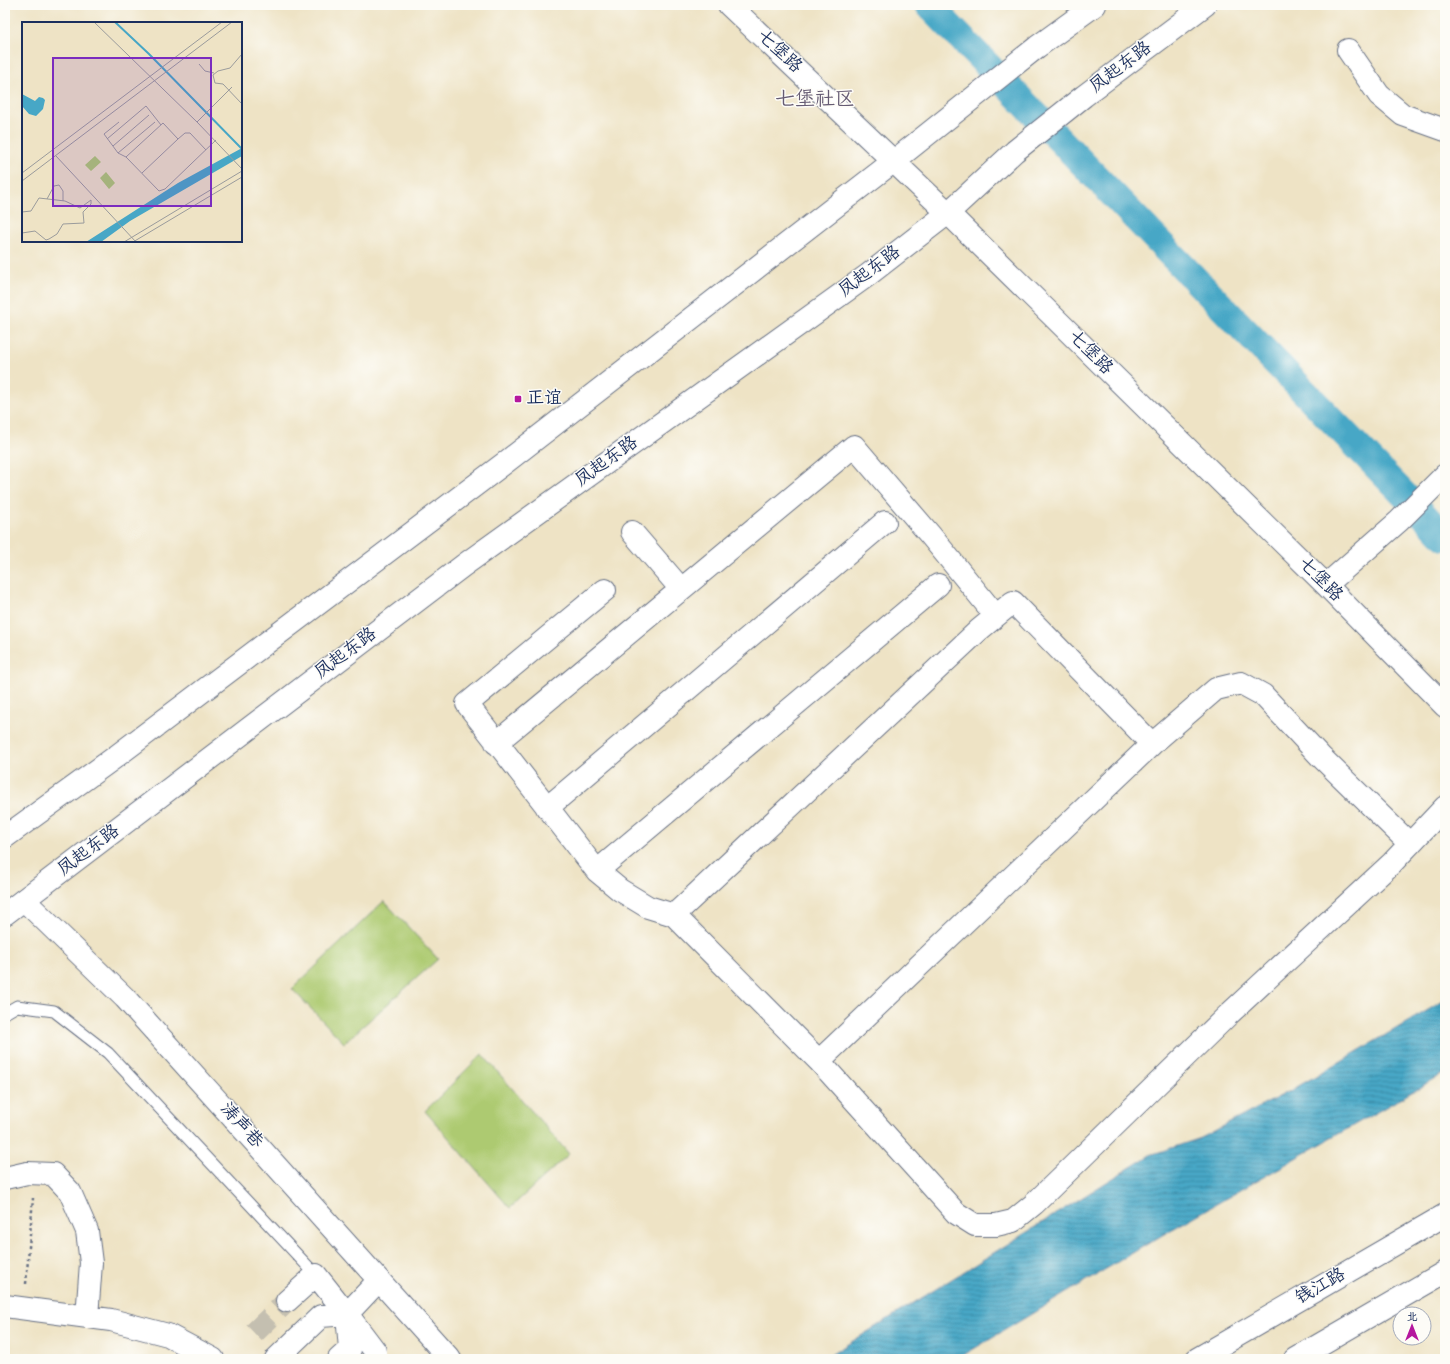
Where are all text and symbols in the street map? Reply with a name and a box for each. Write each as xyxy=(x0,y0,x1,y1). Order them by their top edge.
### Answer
inset map xyxy=(22,22,242,242)
street label: 七堡路 xyxy=(750,24,808,80)
street label: 凤起东路 xyxy=(1084,36,1158,100)
district label: 七堡社区 xyxy=(775,86,855,115)
street label: 凤起东路 xyxy=(833,240,907,304)
street label: 七堡路 xyxy=(1062,325,1118,381)
place label: 正谊 xyxy=(526,386,562,412)
marker: 正谊 xyxy=(513,394,523,404)
street label: 凤起东路 xyxy=(570,430,644,494)
street label: 七堡路 xyxy=(1292,552,1348,608)
street label: 凤起东路 xyxy=(309,622,383,686)
street label: 凤起东路 xyxy=(52,819,126,883)
street label: 涛声巷 xyxy=(213,1097,269,1155)
street label: 钱江路 xyxy=(1291,1262,1351,1312)
north arrow xyxy=(1392,1306,1432,1346)
text: 北 xyxy=(1407,1309,1418,1325)

